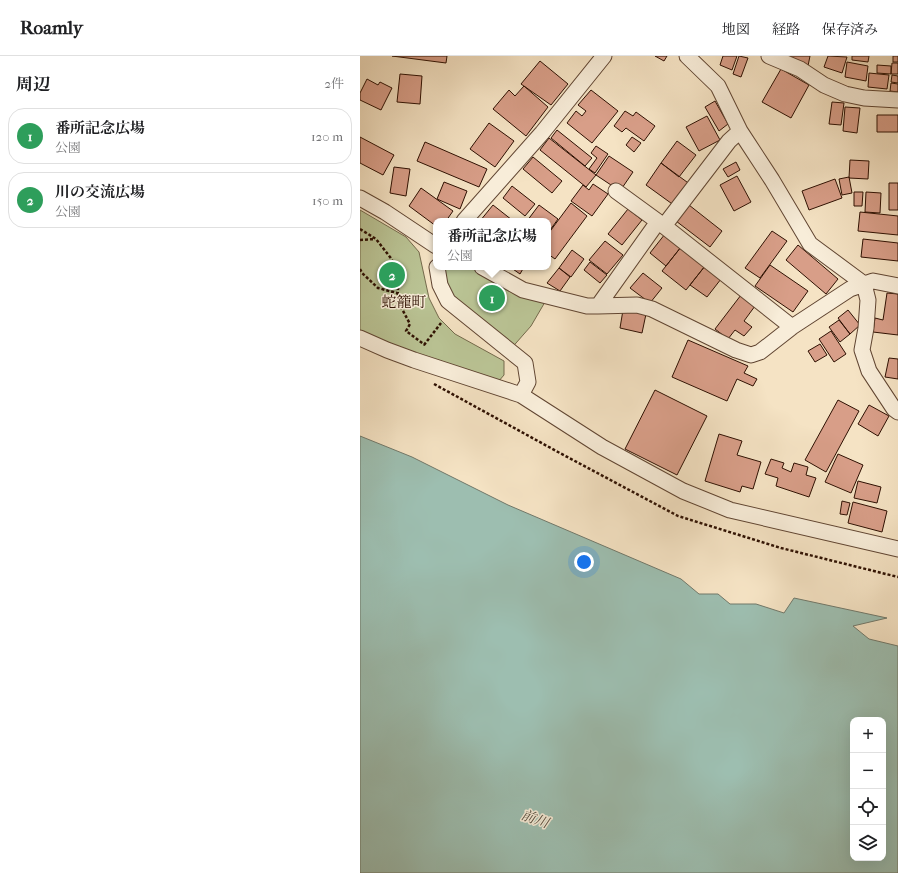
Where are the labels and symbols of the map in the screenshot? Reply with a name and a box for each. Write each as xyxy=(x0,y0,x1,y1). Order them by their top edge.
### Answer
pin: 2 xyxy=(379,260,405,290)
pin: 1 xyxy=(479,283,505,313)
district label: 蛇籠町 xyxy=(381,293,427,311)
your location xyxy=(574,552,594,572)
water label: 前川 xyxy=(519,806,553,832)

